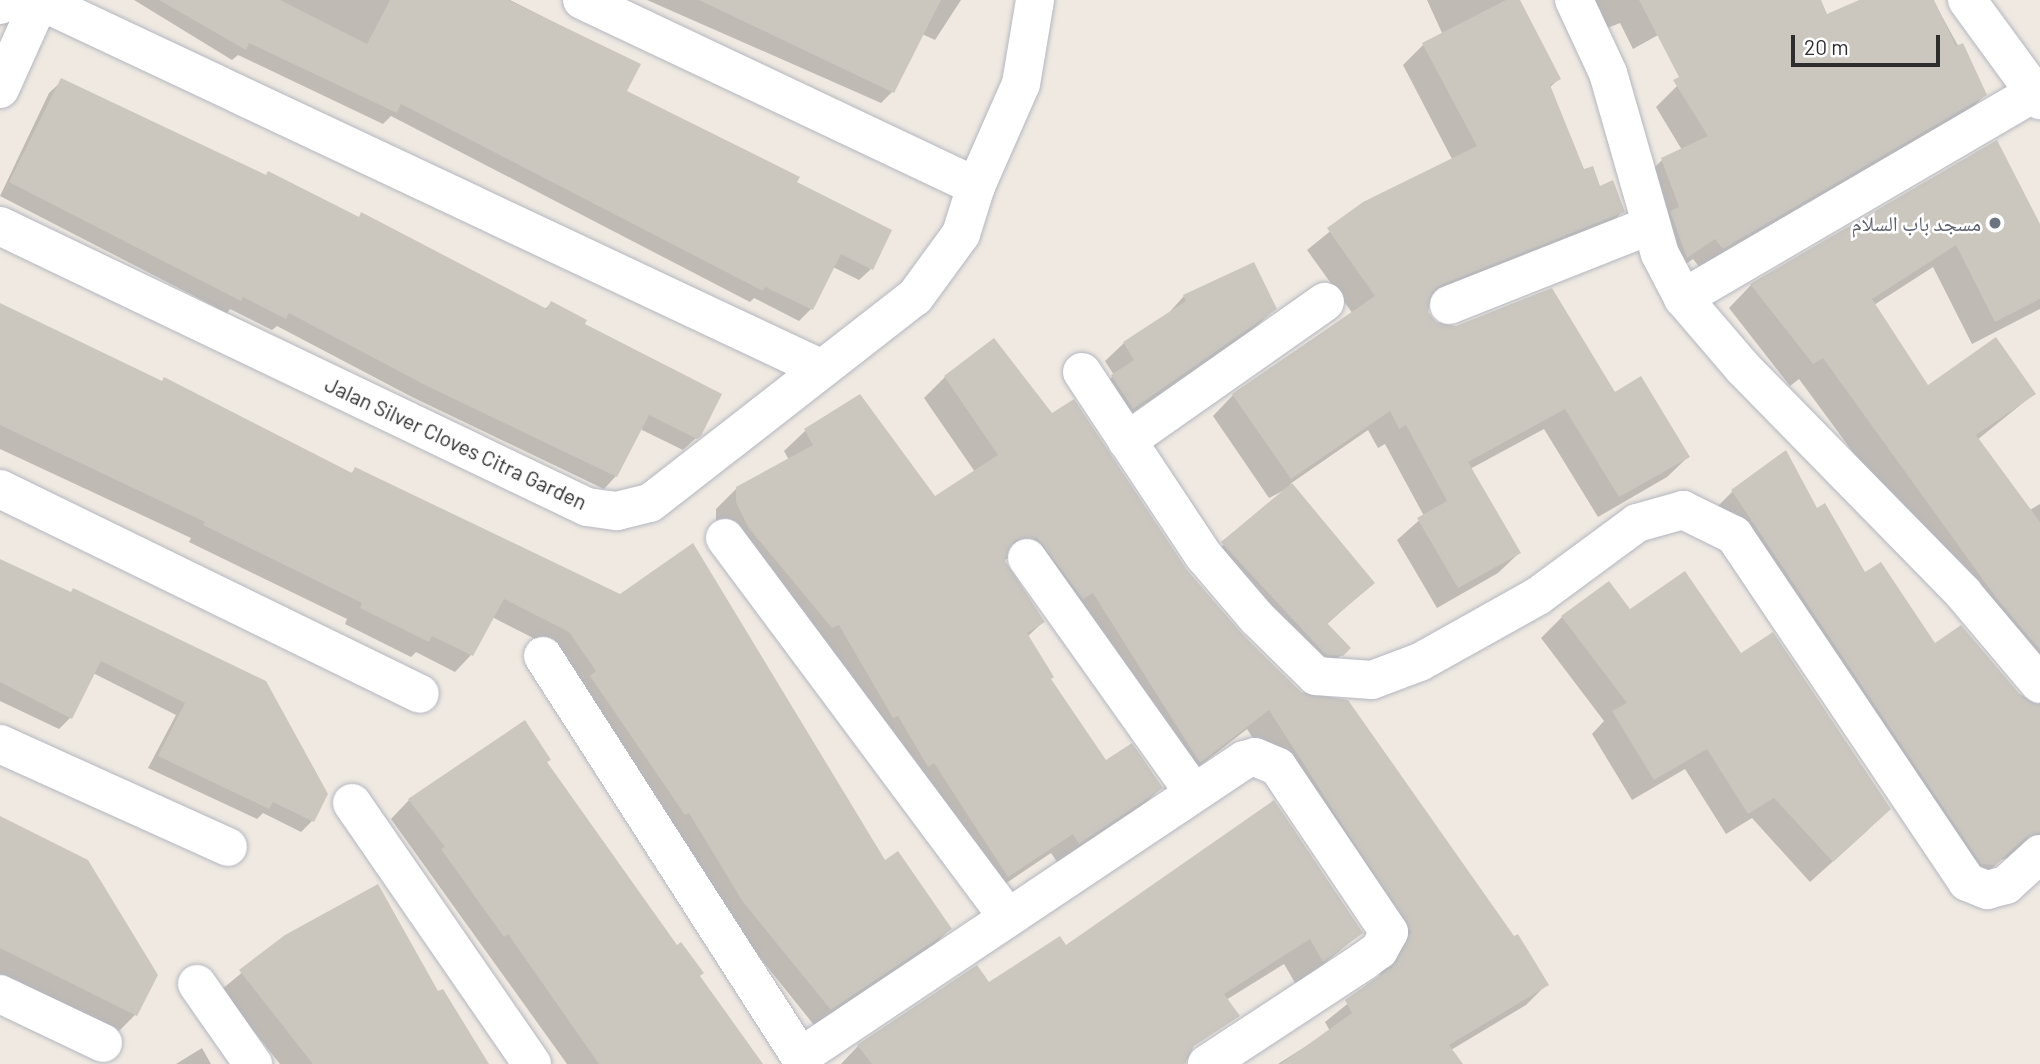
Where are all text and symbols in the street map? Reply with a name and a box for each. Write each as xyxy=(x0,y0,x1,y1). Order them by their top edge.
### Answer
scale bar xyxy=(1795,21,1944,65)
text: 20 m xyxy=(1804,34,1849,59)
place label: مسجد باب السلام xyxy=(1851,210,1981,236)
marker: مسجد باب السلام xyxy=(1987,215,2003,231)
street label: Jalan Silver Cloves Citra Garden xyxy=(321,371,591,515)

